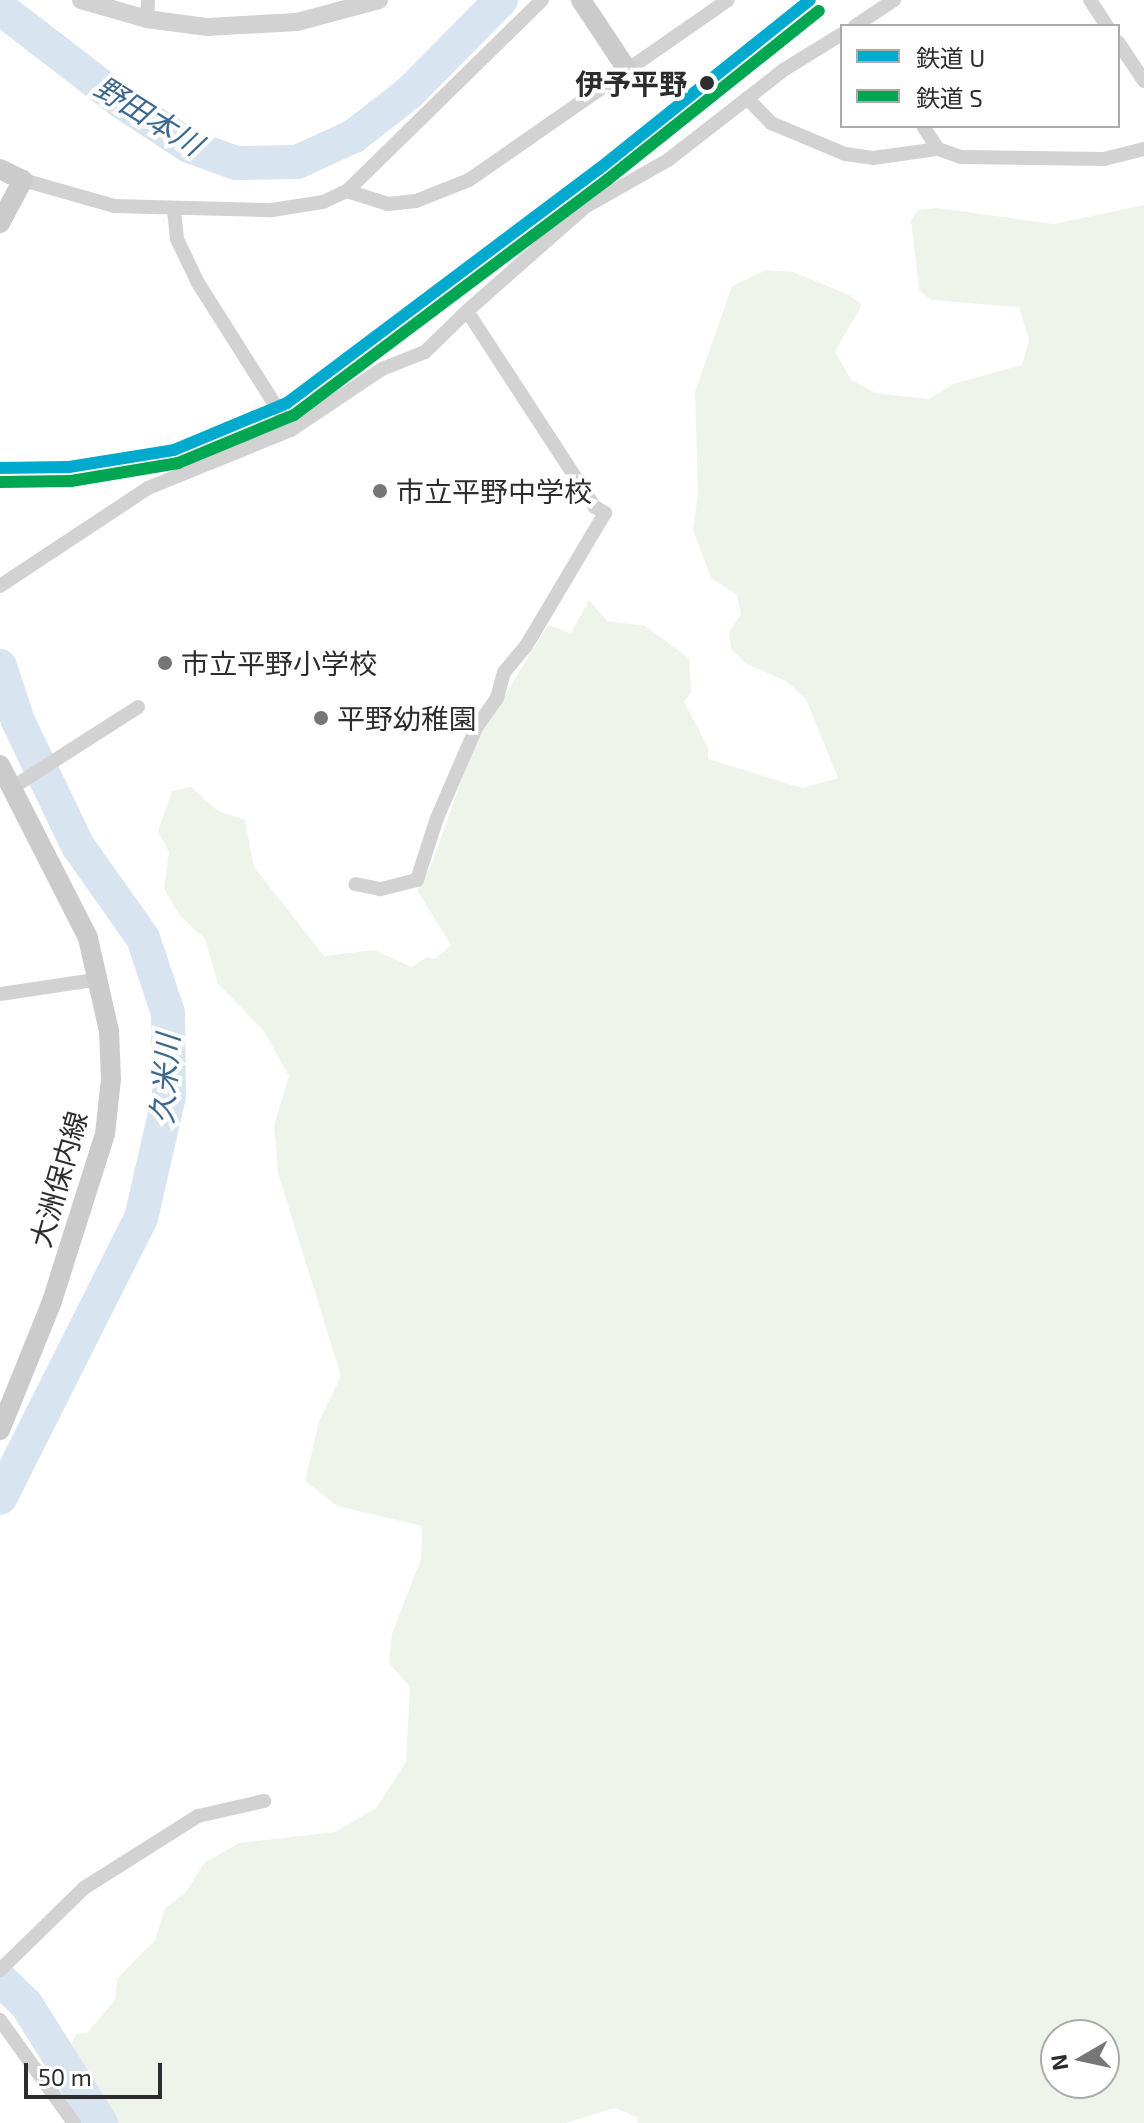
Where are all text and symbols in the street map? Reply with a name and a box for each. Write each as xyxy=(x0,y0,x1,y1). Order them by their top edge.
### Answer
legend xyxy=(840,24,1120,128)
text: 鉄道 U xyxy=(916,43,985,72)
place label: 伊予平野 xyxy=(575,66,687,100)
water label: 野田本川 xyxy=(89,68,209,162)
marker: 伊予平野 xyxy=(694,70,720,96)
text: 鉄道 S xyxy=(916,83,983,112)
place label: 市立平野中学校 xyxy=(396,474,592,508)
marker: 市立平野中学校 xyxy=(371,482,389,500)
place label: 市立平野小学校 xyxy=(181,646,377,680)
marker: 市立平野小学校 xyxy=(156,654,174,672)
place label: 平野幼稚園 xyxy=(337,701,477,735)
marker: 平野幼稚園 xyxy=(312,709,330,727)
water label: 久米川 xyxy=(143,1033,185,1125)
street label: 大洲保内線 xyxy=(23,1107,93,1251)
north arrow xyxy=(1040,2019,1120,2099)
scale bar xyxy=(28,2047,166,2097)
text: N xyxy=(1044,2053,1072,2072)
text: 50 m xyxy=(38,2062,92,2091)

